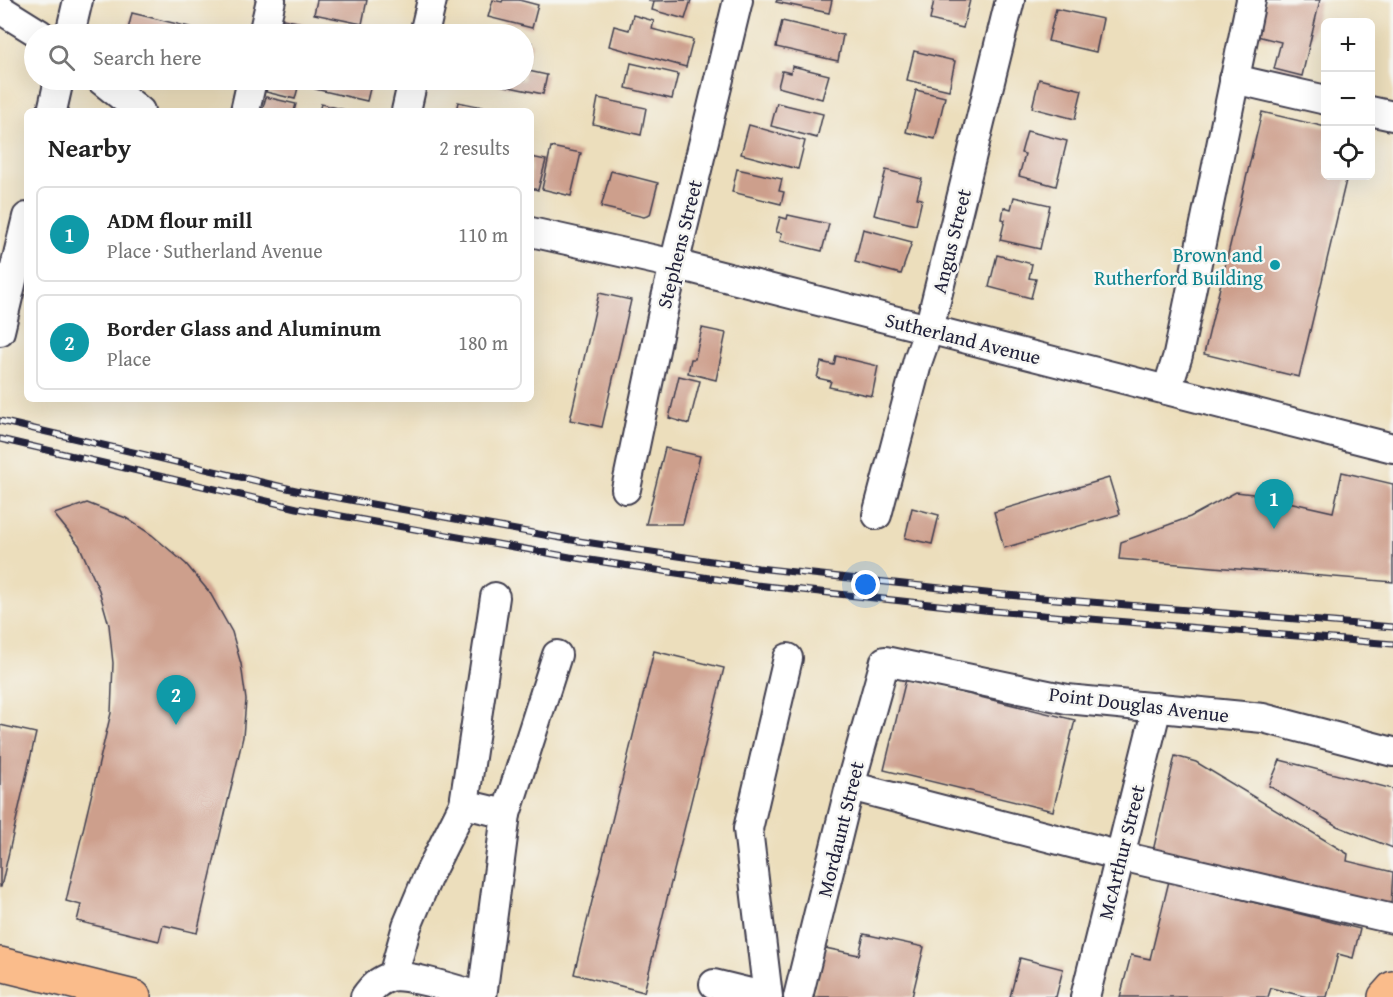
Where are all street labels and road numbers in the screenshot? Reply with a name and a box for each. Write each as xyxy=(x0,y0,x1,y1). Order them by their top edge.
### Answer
street label: Stephens Street xyxy=(649,177,709,311)
street label: Angus Street xyxy=(924,186,978,296)
street label: Sutherland Avenue xyxy=(882,305,1044,371)
street label: Point Douglas Avenue xyxy=(1047,679,1231,729)
street label: Mordaunt Street xyxy=(809,758,871,900)
street label: McArthur Street xyxy=(1090,782,1152,922)

